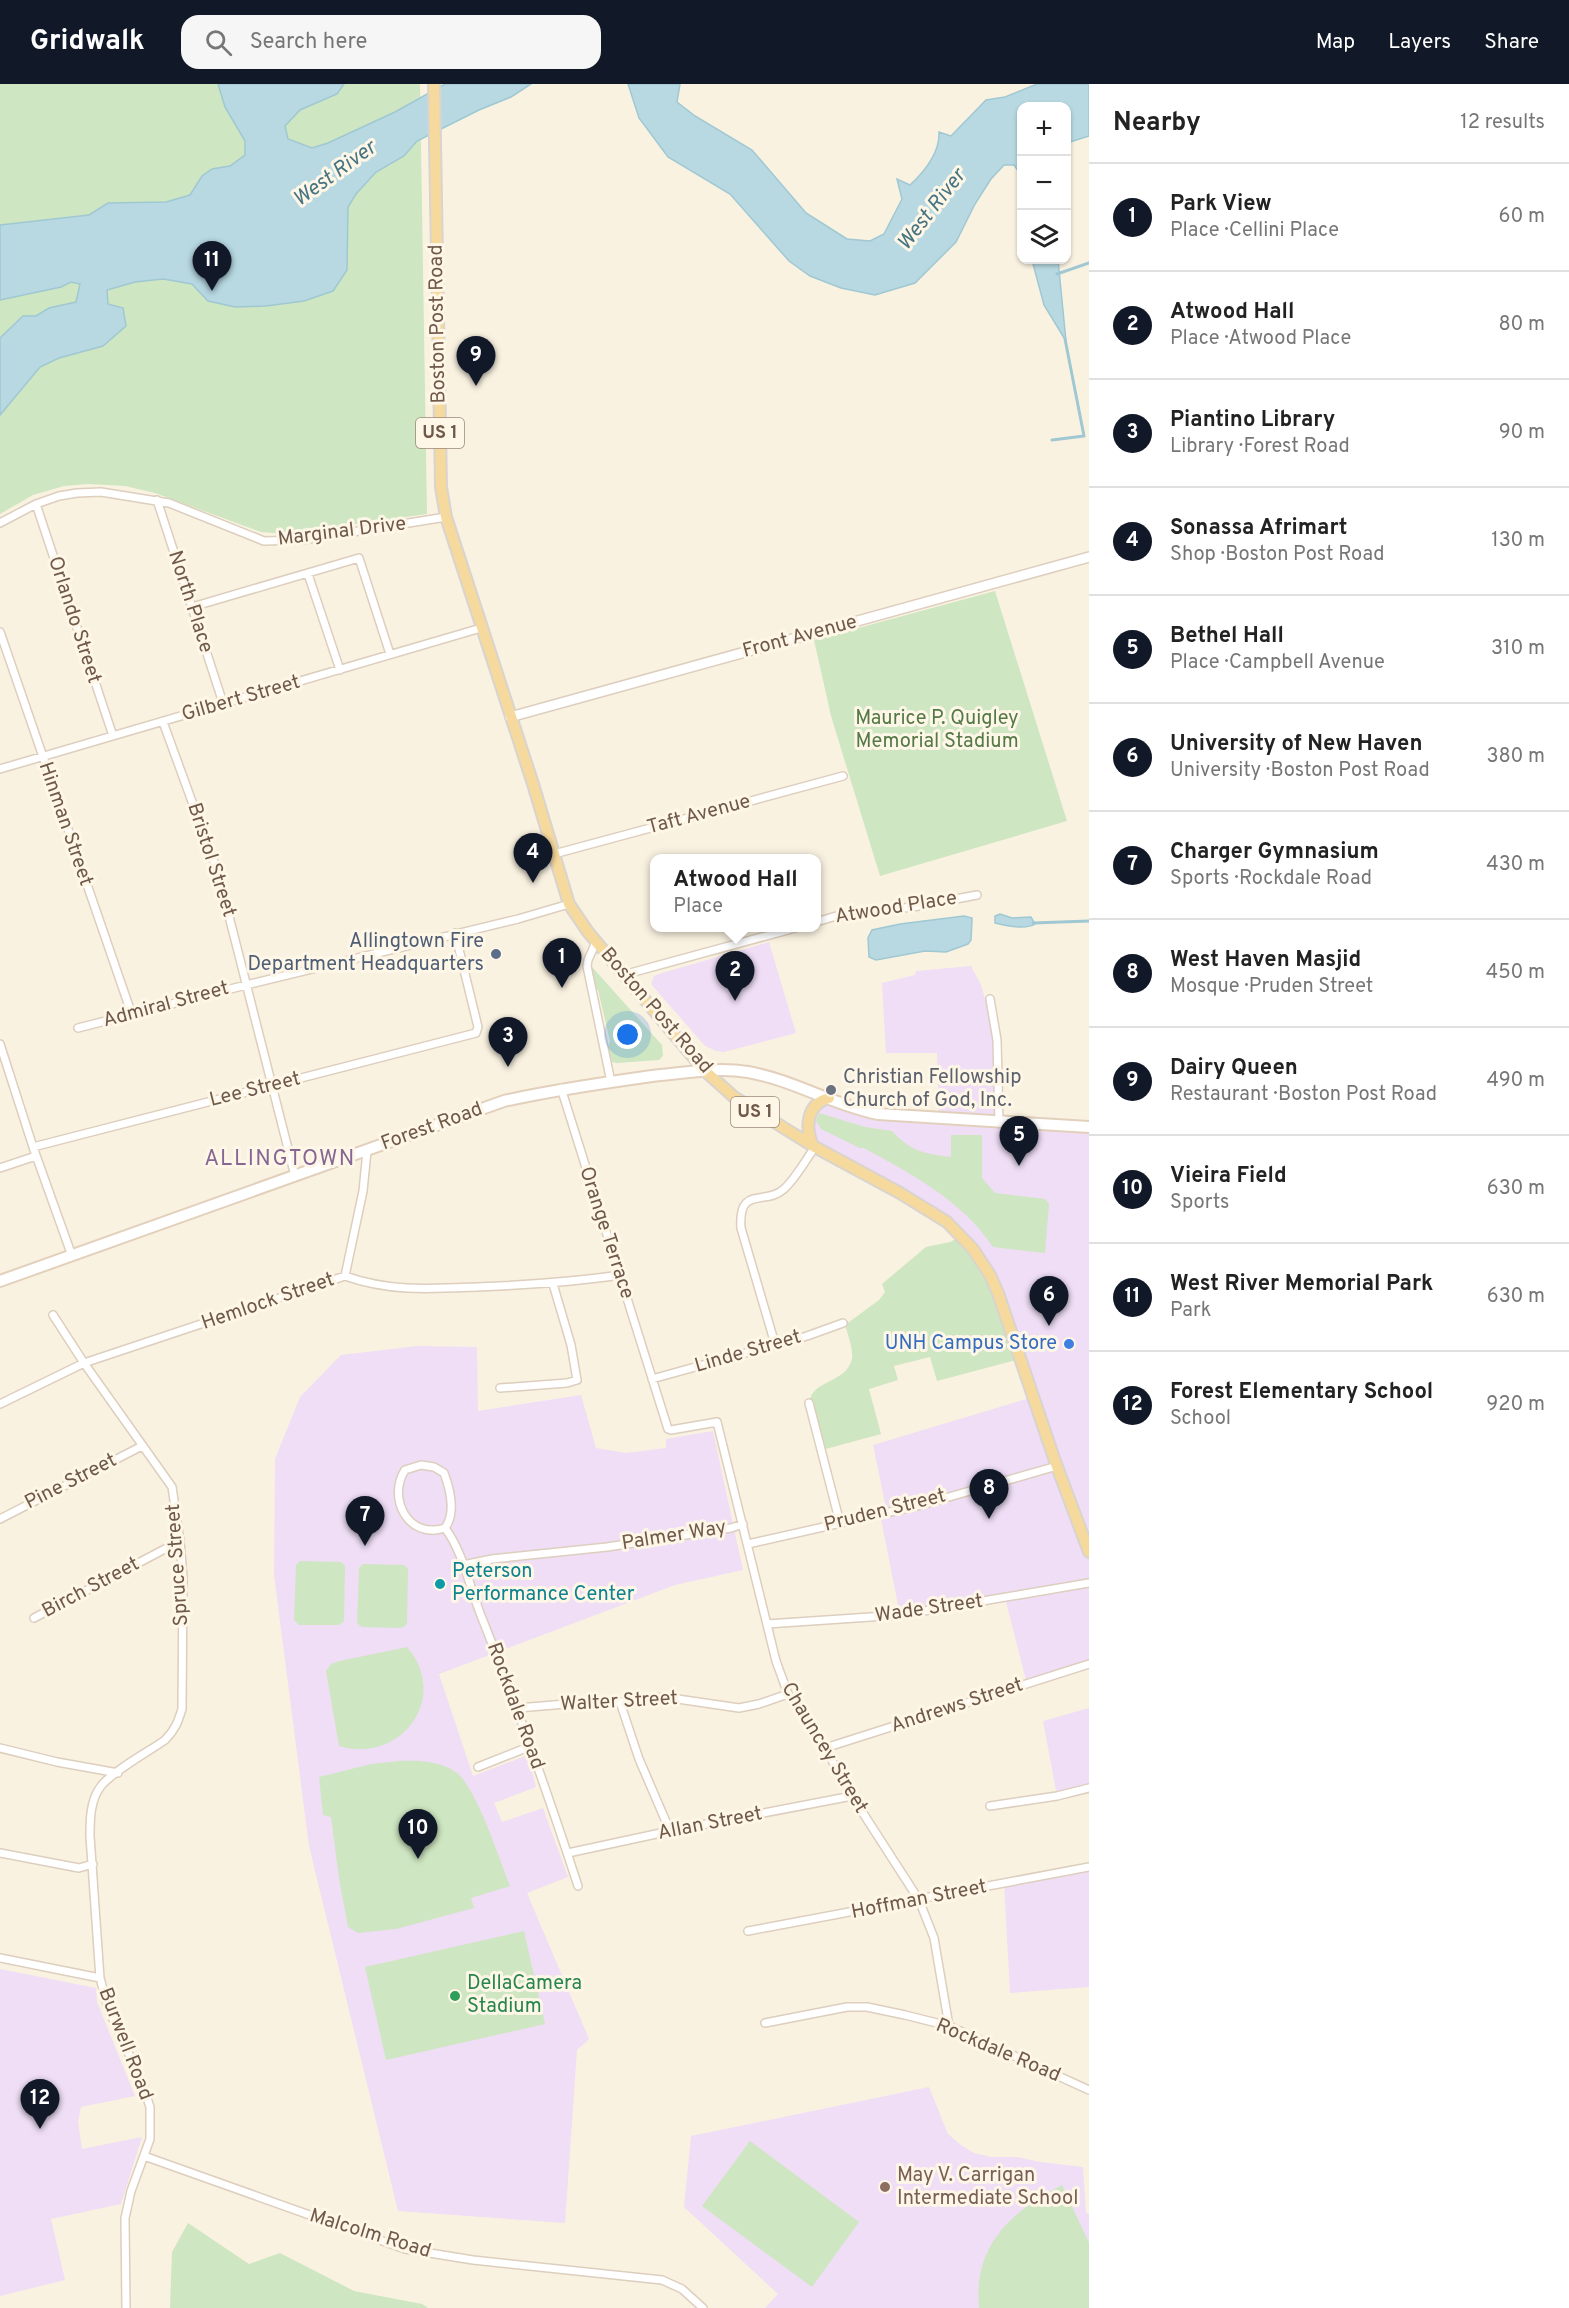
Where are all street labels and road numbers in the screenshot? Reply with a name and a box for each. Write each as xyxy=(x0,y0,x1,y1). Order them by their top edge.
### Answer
street label: Boston Post Road xyxy=(424,244,452,404)
road number: US 1 xyxy=(416,418,464,448)
street label: Marginal Drive xyxy=(276,511,408,553)
street label: North Place xyxy=(161,548,219,656)
street label: Orlando Street xyxy=(41,553,107,687)
street label: Front Avenue xyxy=(740,609,860,665)
street label: Gilbert Street xyxy=(179,670,303,728)
street label: Hinman Street xyxy=(32,759,98,889)
street label: Taft Avenue xyxy=(644,789,754,841)
street label: Bristol Street xyxy=(180,800,242,920)
street label: Atwood Place xyxy=(833,886,959,930)
street label: Boston Post Road xyxy=(594,942,718,1080)
street label: Admiral Street xyxy=(100,976,232,1034)
street label: Lee Street xyxy=(207,1066,303,1114)
street label: Forest Road xyxy=(378,1097,486,1157)
road number: US 1 xyxy=(731,1097,779,1127)
street label: Orange Terrace xyxy=(572,1163,640,1303)
street label: Hemlock Street xyxy=(198,1267,338,1337)
street label: Linde Street xyxy=(692,1324,804,1380)
street label: Pine Street xyxy=(21,1448,121,1516)
street label: Pruden Street xyxy=(821,1483,949,1539)
street label: Spruce Street xyxy=(161,1503,195,1627)
street label: Palmer Way xyxy=(620,1515,728,1557)
street label: Birch Street xyxy=(38,1552,144,1624)
street label: Wade Street xyxy=(873,1589,985,1629)
street label: Rockdale Road xyxy=(480,1639,550,1773)
street label: Andrews Street xyxy=(888,1672,1026,1740)
street label: Chauncey Street xyxy=(775,1678,873,1818)
street label: Walter Street xyxy=(559,1686,679,1718)
street label: Allan Street xyxy=(656,1801,764,1847)
street label: Hoffman Street xyxy=(849,1874,989,1926)
street label: Burwell Road xyxy=(92,1984,158,2104)
street label: Rockdale Road xyxy=(932,2013,1064,2089)
street label: Malcolm Road xyxy=(306,2203,434,2265)

